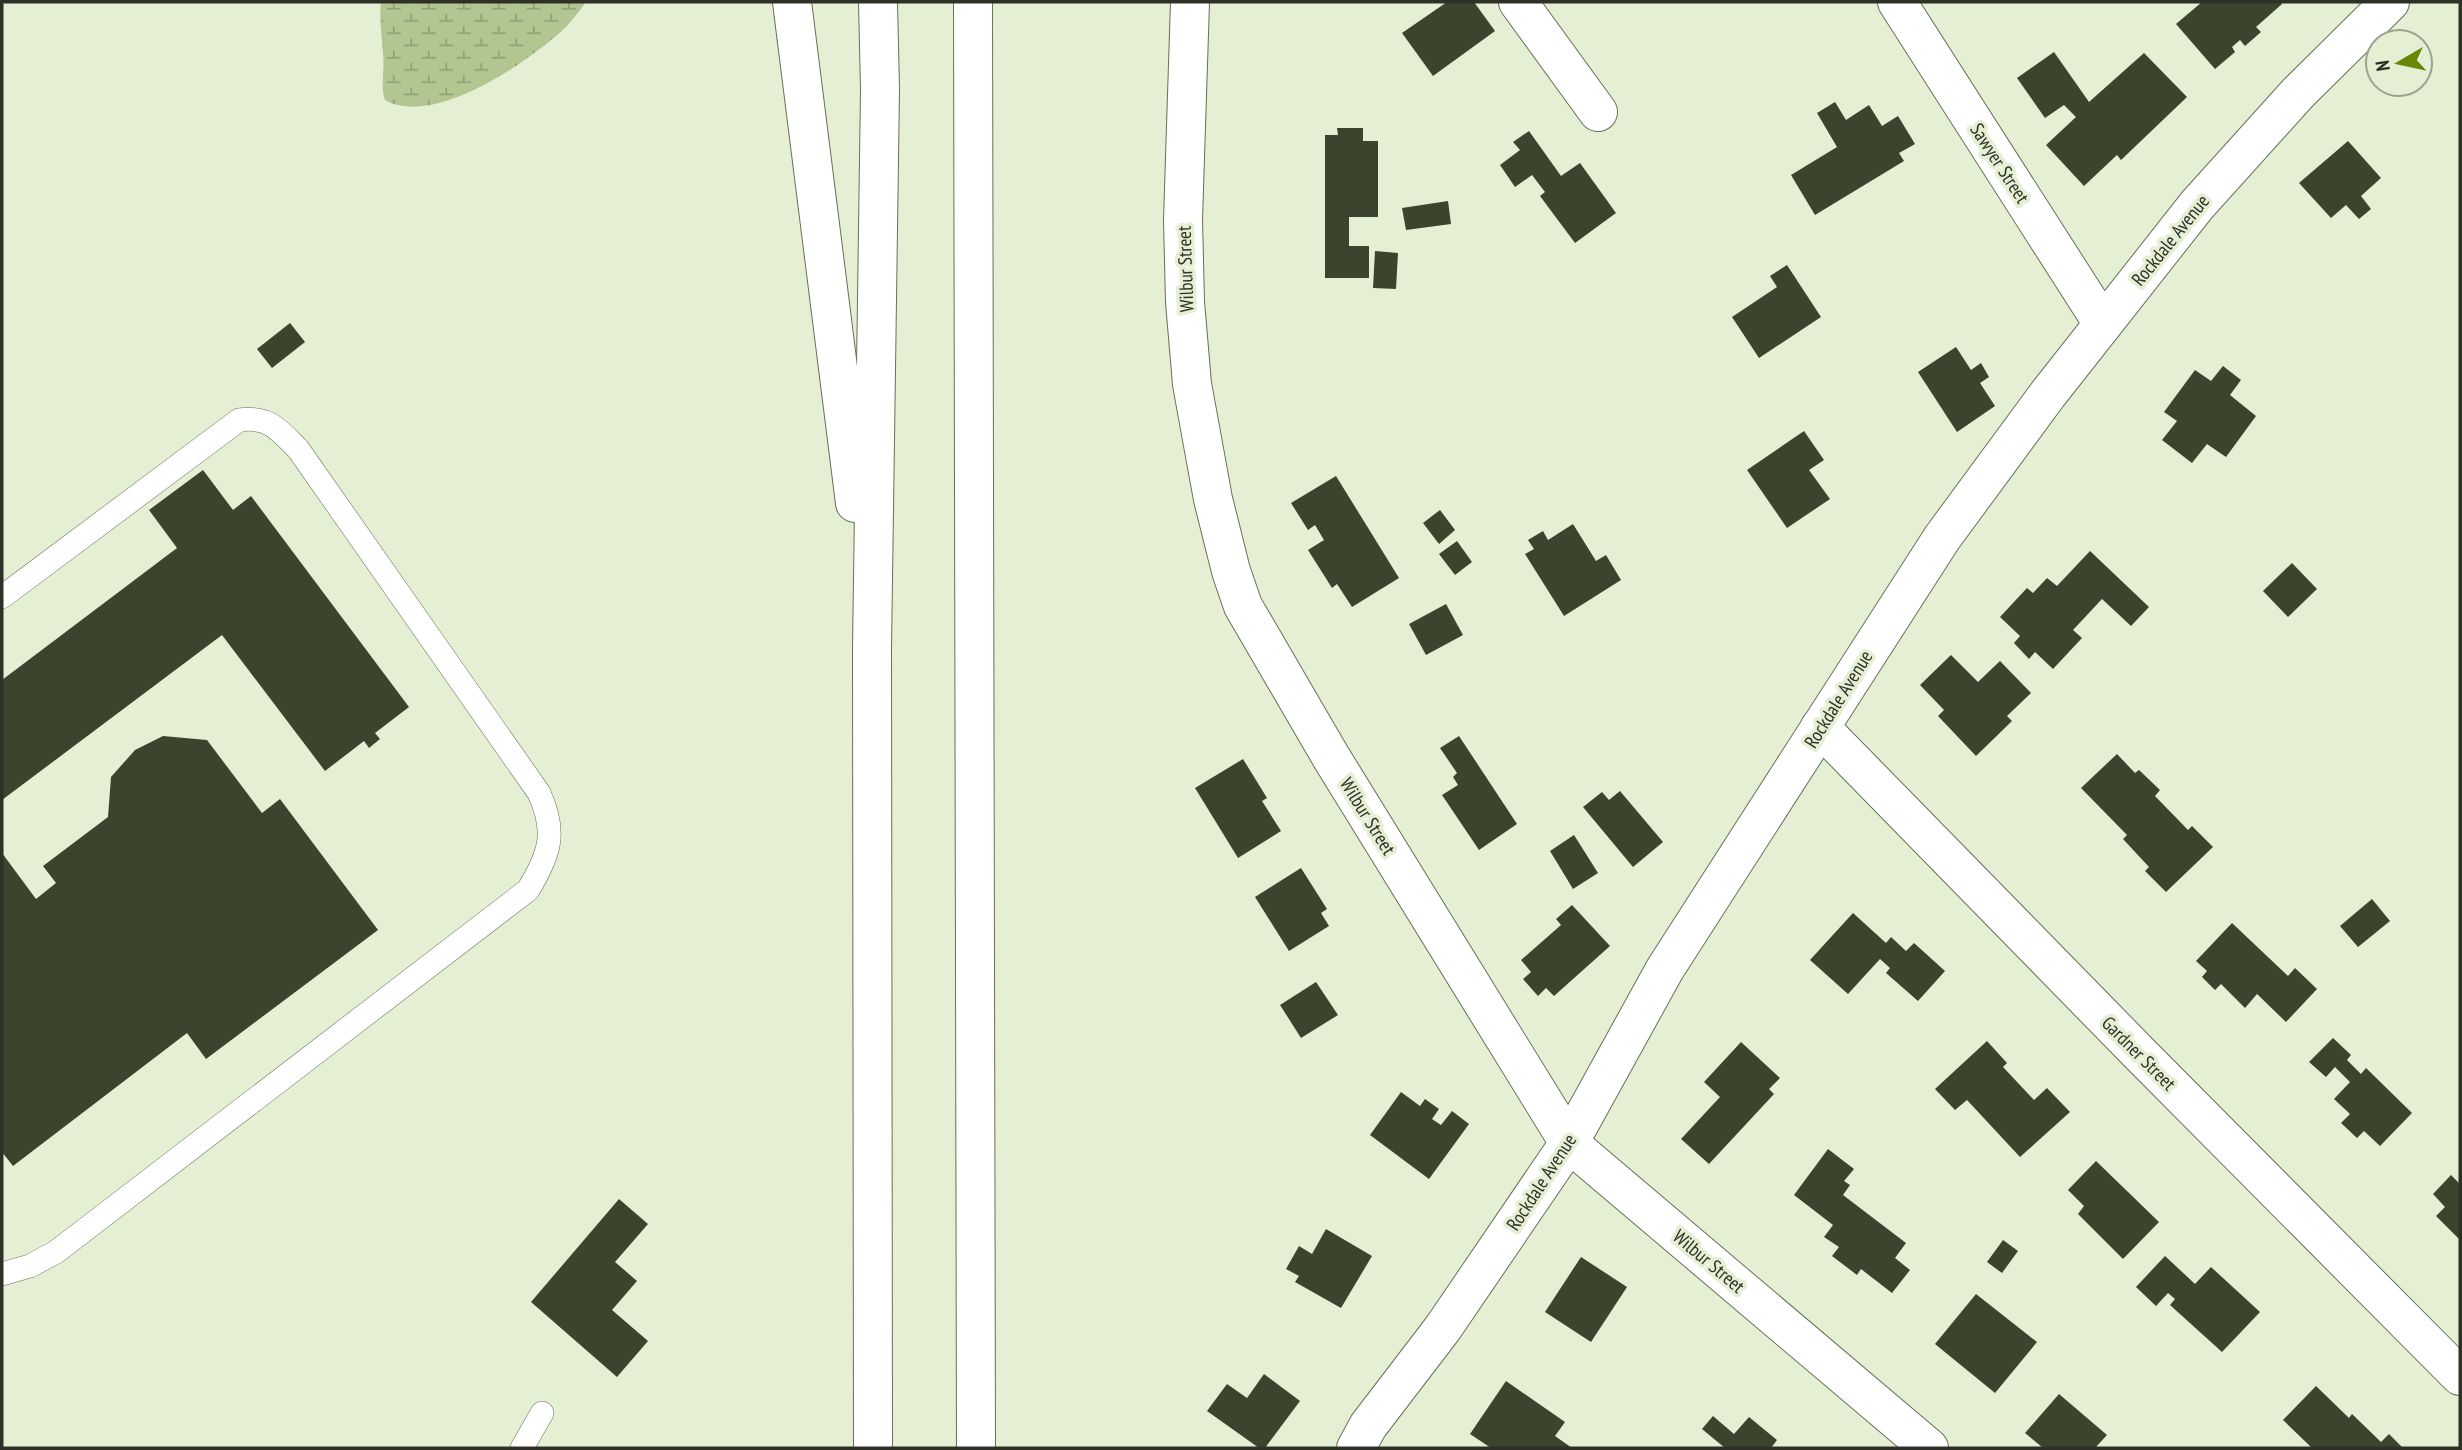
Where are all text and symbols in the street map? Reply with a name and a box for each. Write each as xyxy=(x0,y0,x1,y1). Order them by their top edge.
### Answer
north arrow xyxy=(2364,28,2434,98)
text: N xyxy=(2370,59,2395,73)
street label: Sawyer Street xyxy=(1965,118,2035,208)
street label: Rockdale Avenue xyxy=(2126,189,2214,290)
street label: Wilbur Street xyxy=(1171,225,1198,313)
street label: Rockdale Avenue xyxy=(1799,646,1878,752)
street label: Wilbur Street xyxy=(1335,773,1401,860)
street label: Gardner Street xyxy=(2097,1011,2182,1096)
street label: Rockdale Avenue xyxy=(1501,1129,1581,1235)
street label: Wilbur Street xyxy=(1668,1224,1750,1298)

